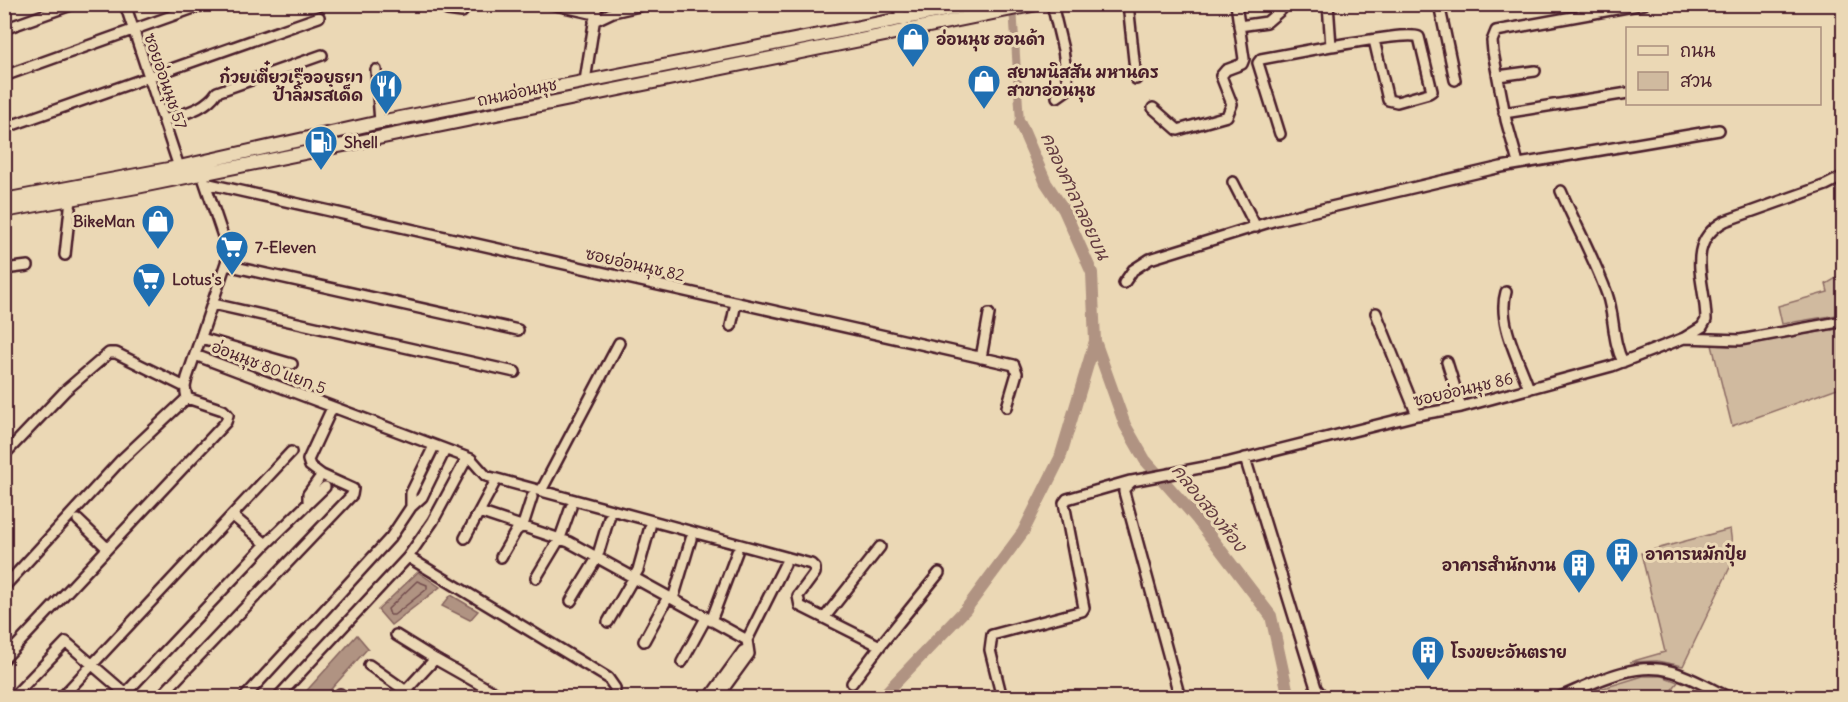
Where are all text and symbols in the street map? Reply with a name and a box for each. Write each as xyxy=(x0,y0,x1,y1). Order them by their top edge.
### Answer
shop icon: อ่อนนุช ฮอนด้า xyxy=(895,21,931,68)
legend xyxy=(1626,27,1821,105)
place label: อ่อนนุช ฮอนด้า xyxy=(936,28,1045,52)
street label: ซอยอ่อนนุช 57 xyxy=(137,30,193,133)
text: ถนน xyxy=(1680,39,1715,62)
place label: ก๋วยเตี๋ยวเรืออยุธยา ป้าลิ้มรสเด็ด xyxy=(219,60,363,105)
place label: สยามนิสสัน มหานคร สาขาอ่อนนุช xyxy=(1007,62,1159,103)
shop icon: สยามนิสสัน มหานคร สาขาอ่อนนุช xyxy=(966,63,1002,110)
restaurant icon: ก๋วยเตี๋ยวเรืออยุธยา ป้าลิ้มรสเด็ด xyxy=(368,68,404,115)
text: สวน xyxy=(1680,69,1712,92)
street label: ถนนอ่อนนุช xyxy=(475,73,559,113)
fuel station icon: Shell xyxy=(303,124,339,171)
water label: คลองศาลาลอยบน xyxy=(1036,128,1115,264)
place label: Shell xyxy=(344,132,378,152)
shop icon: BikeMan xyxy=(140,203,176,250)
place label: BikeMan xyxy=(73,211,135,231)
supermarket icon: 7-Eleven xyxy=(214,229,250,276)
place label: 7-Eleven xyxy=(255,237,316,257)
street label: ซอยอ่อนนุช 82 xyxy=(583,242,687,288)
supermarket icon: Lotus's xyxy=(131,261,167,308)
place label: Lotus's xyxy=(172,269,222,289)
street label: อ่อนนุช 80 แยก 5 xyxy=(208,335,329,401)
street label: ซอยอ่อนนุช 86 xyxy=(1411,367,1515,413)
water label: คลองสองห้อง xyxy=(1167,459,1253,558)
building icon: อาคารหมักปุ๋ย xyxy=(1604,536,1640,583)
place label: อาคารหมักปุ๋ย xyxy=(1645,543,1747,567)
building icon: อาคารสำนักงาน xyxy=(1561,547,1597,594)
place label: อาคารสำนักงาน xyxy=(1442,555,1556,575)
building icon: โรงขยะอันตราย xyxy=(1410,634,1446,681)
place label: โรงขยะอันตราย xyxy=(1450,641,1567,662)

